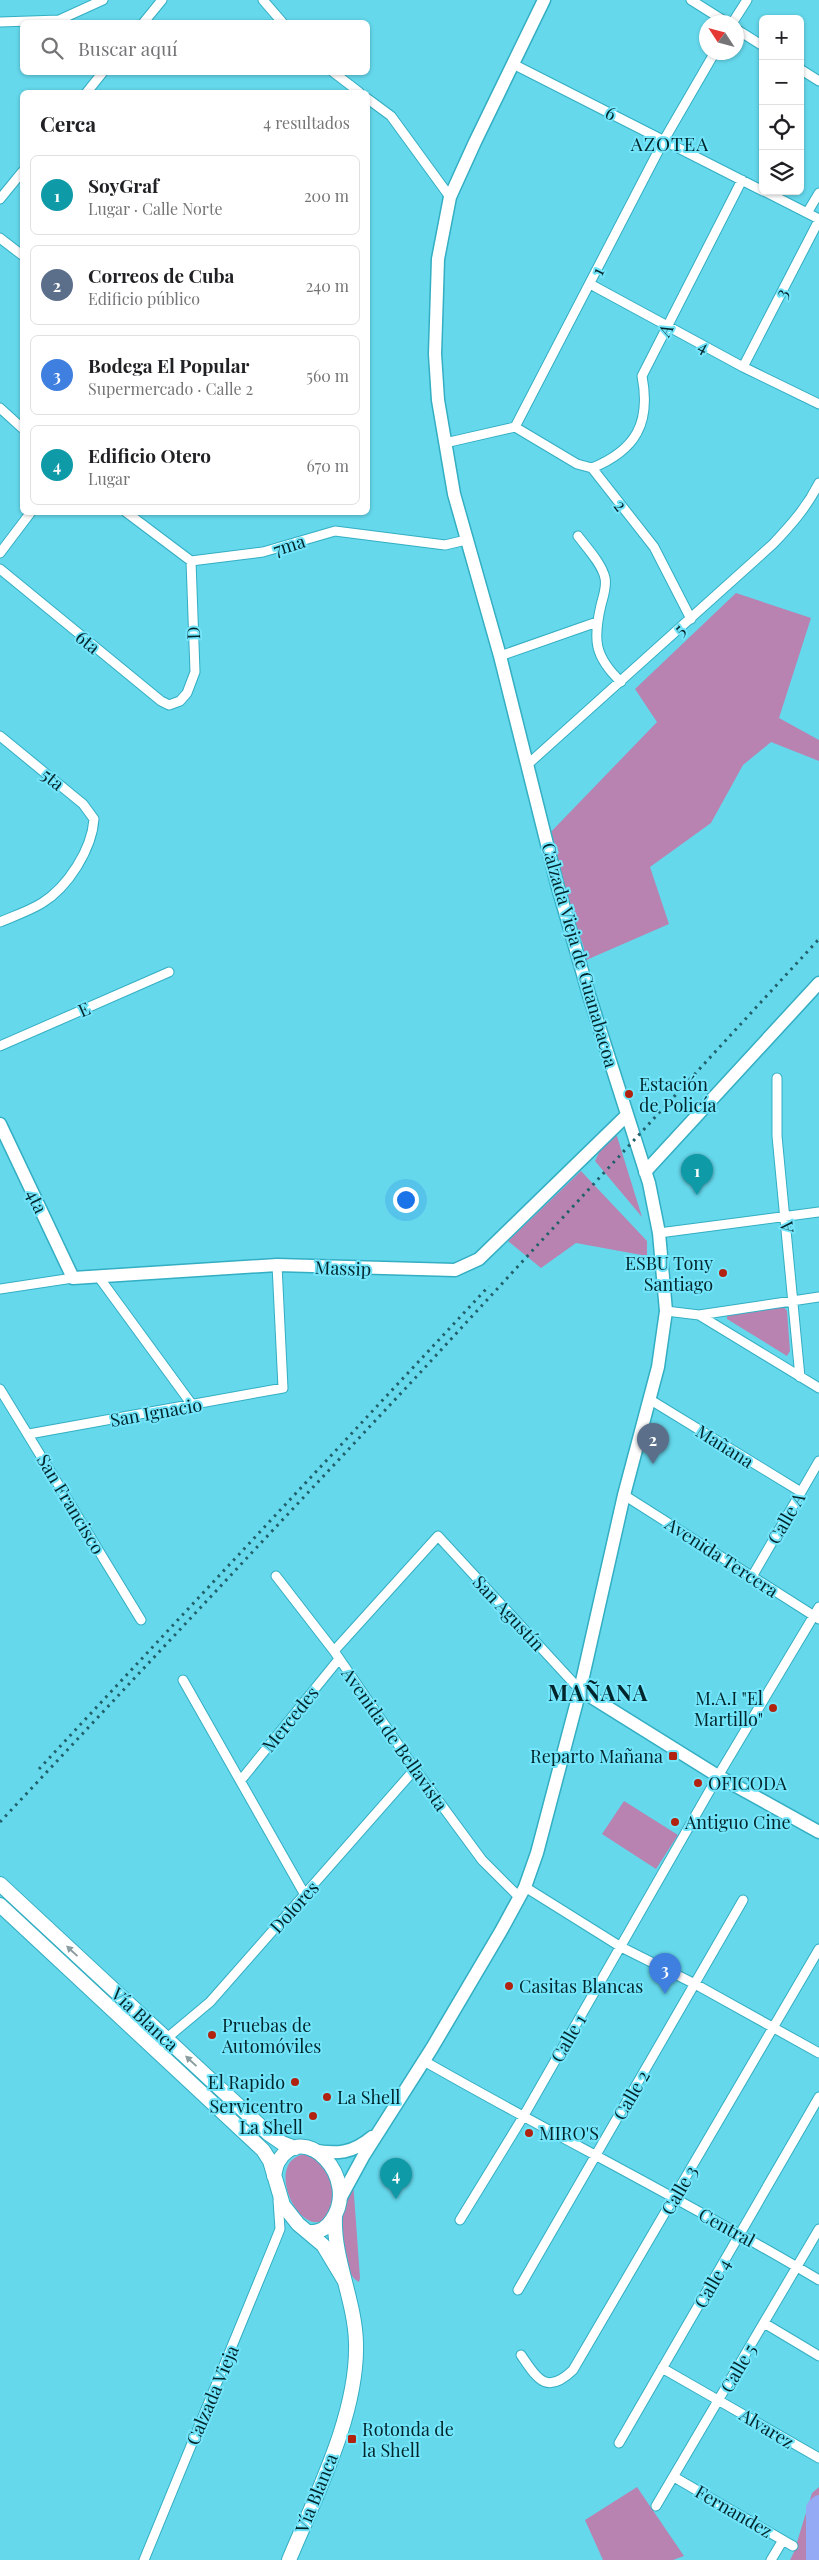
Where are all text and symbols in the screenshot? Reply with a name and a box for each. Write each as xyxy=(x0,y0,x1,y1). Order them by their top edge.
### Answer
north arrow xyxy=(699,15,744,60)
map controls xyxy=(759,15,804,195)
button: + xyxy=(759,15,804,60)
search box xyxy=(20,20,370,75)
icon: search xyxy=(38,34,66,62)
text: Buscar aquí xyxy=(78,35,178,61)
button: − xyxy=(759,60,804,105)
street label: 6 xyxy=(601,100,621,126)
button: locate xyxy=(759,105,804,150)
text: Cerca xyxy=(40,109,96,137)
text: 4 resultados xyxy=(263,112,350,133)
district label: AZOTEA xyxy=(630,130,709,156)
button: layers xyxy=(759,150,804,195)
text: SoyGraf xyxy=(88,172,159,198)
text: 1 xyxy=(54,185,60,206)
text: 200 m xyxy=(304,185,349,206)
text: Lugar · Calle Norte xyxy=(88,198,223,219)
text: Correos de Cuba xyxy=(88,262,234,288)
street label: 1 xyxy=(585,262,609,279)
text: 2 xyxy=(53,275,61,296)
text: 240 m xyxy=(306,275,349,296)
street label: 3 xyxy=(768,284,794,302)
text: Edificio público xyxy=(88,288,200,309)
street label: A xyxy=(651,319,679,341)
street label: 4 xyxy=(694,333,714,359)
text: Bodega El Popular xyxy=(88,352,249,378)
text: 3 xyxy=(53,365,61,386)
text: 560 m xyxy=(306,365,349,386)
text: Supermercado · Calle 2 xyxy=(88,378,253,399)
text: Edificio Otero xyxy=(88,442,211,468)
text: 4 xyxy=(53,455,61,476)
text: 670 m xyxy=(306,455,349,476)
text: Lugar xyxy=(88,468,130,489)
street label: 2 xyxy=(609,494,633,516)
street label: 7ma xyxy=(270,529,308,561)
street label: 5 xyxy=(668,618,690,640)
street label: 6ta xyxy=(71,625,105,659)
street label: D xyxy=(181,626,205,640)
street label: 5ta xyxy=(37,762,69,796)
street label: Calzada Vieja de Guanabacoa xyxy=(536,840,624,1070)
street label: E xyxy=(74,996,94,1022)
place label: Estación de Policía xyxy=(639,1072,717,1117)
marker: Estación de Policía xyxy=(623,1088,635,1100)
pin: 1 xyxy=(681,1154,713,1195)
street label: 4ta xyxy=(21,1185,53,1217)
your location xyxy=(393,1187,419,1213)
street label: A xyxy=(773,1219,799,1235)
place label: ESBU Tony Santiago xyxy=(625,1251,713,1296)
street label: Massip xyxy=(314,1255,372,1281)
marker: ESBU Tony Santiago xyxy=(717,1267,729,1279)
street label: San Ignacio xyxy=(108,1392,204,1432)
street label: Mañana xyxy=(692,1419,759,1473)
pin: 2 xyxy=(637,1423,669,1464)
street label: San Francisco xyxy=(32,1450,110,1559)
street label: Calle A xyxy=(762,1487,811,1548)
street label: Avenida Tercera xyxy=(660,1511,783,1603)
street label: San Agustín xyxy=(468,1570,550,1656)
street label: Avenida de Bellavista xyxy=(336,1662,454,1815)
district label: MAÑANA xyxy=(548,1677,648,1707)
street label: Mercedes xyxy=(256,1681,324,1757)
place label: M.A.I "El Martillo" xyxy=(694,1686,763,1731)
marker: M.A.I "El Martillo" xyxy=(767,1702,779,1714)
place label: Reparto Mañana xyxy=(530,1744,663,1768)
marker: Reparto Mañana xyxy=(667,1750,679,1762)
place label: OFICODA xyxy=(708,1771,788,1795)
marker: OFICODA xyxy=(692,1777,704,1789)
place label: Antiguo Cine xyxy=(684,1810,791,1834)
marker: Antiguo Cine xyxy=(669,1816,681,1828)
street label: Dolores xyxy=(264,1876,324,1938)
one-way arrow xyxy=(66,1945,78,1957)
pin: 3 xyxy=(649,1953,681,1994)
place label: Casitas Blancas xyxy=(519,1974,643,1998)
marker: Casitas Blancas xyxy=(503,1980,515,1992)
street label: Vía Blanca xyxy=(106,1981,184,2056)
street label: Calle 1 xyxy=(545,2009,591,2066)
place label: Pruebas de Automóviles xyxy=(221,2013,321,2058)
marker: Pruebas de Automóviles xyxy=(206,2029,218,2041)
one-way arrow xyxy=(186,2055,198,2067)
street label: Calle 2 xyxy=(607,2066,655,2124)
place label: El Rapido xyxy=(208,2070,285,2094)
marker: El Rapido xyxy=(289,2076,301,2088)
place label: La Shell xyxy=(337,2085,401,2109)
marker: La Shell xyxy=(321,2091,333,2103)
place label: Servicentro La Shell xyxy=(210,2094,303,2139)
marker: Servicentro La Shell xyxy=(307,2110,319,2122)
place label: MIRO'S xyxy=(539,2121,599,2145)
marker: MIRO'S xyxy=(523,2127,535,2139)
pin: 4 xyxy=(380,2158,412,2199)
street label: Calle 3 xyxy=(655,2161,703,2219)
street label: Central xyxy=(695,2202,759,2252)
street label: Calle 4 xyxy=(688,2254,736,2312)
street label: Calle 5 xyxy=(714,2339,762,2397)
street label: Calzada Vieja xyxy=(180,2341,244,2449)
street label: Alvarez xyxy=(734,2402,799,2454)
place label: Rotonda de la Shell xyxy=(362,2417,454,2462)
marker: Rotonda de la Shell xyxy=(346,2433,358,2445)
street label: Vía Blanca xyxy=(289,2450,343,2537)
street label: Fernandez xyxy=(691,2479,777,2543)

